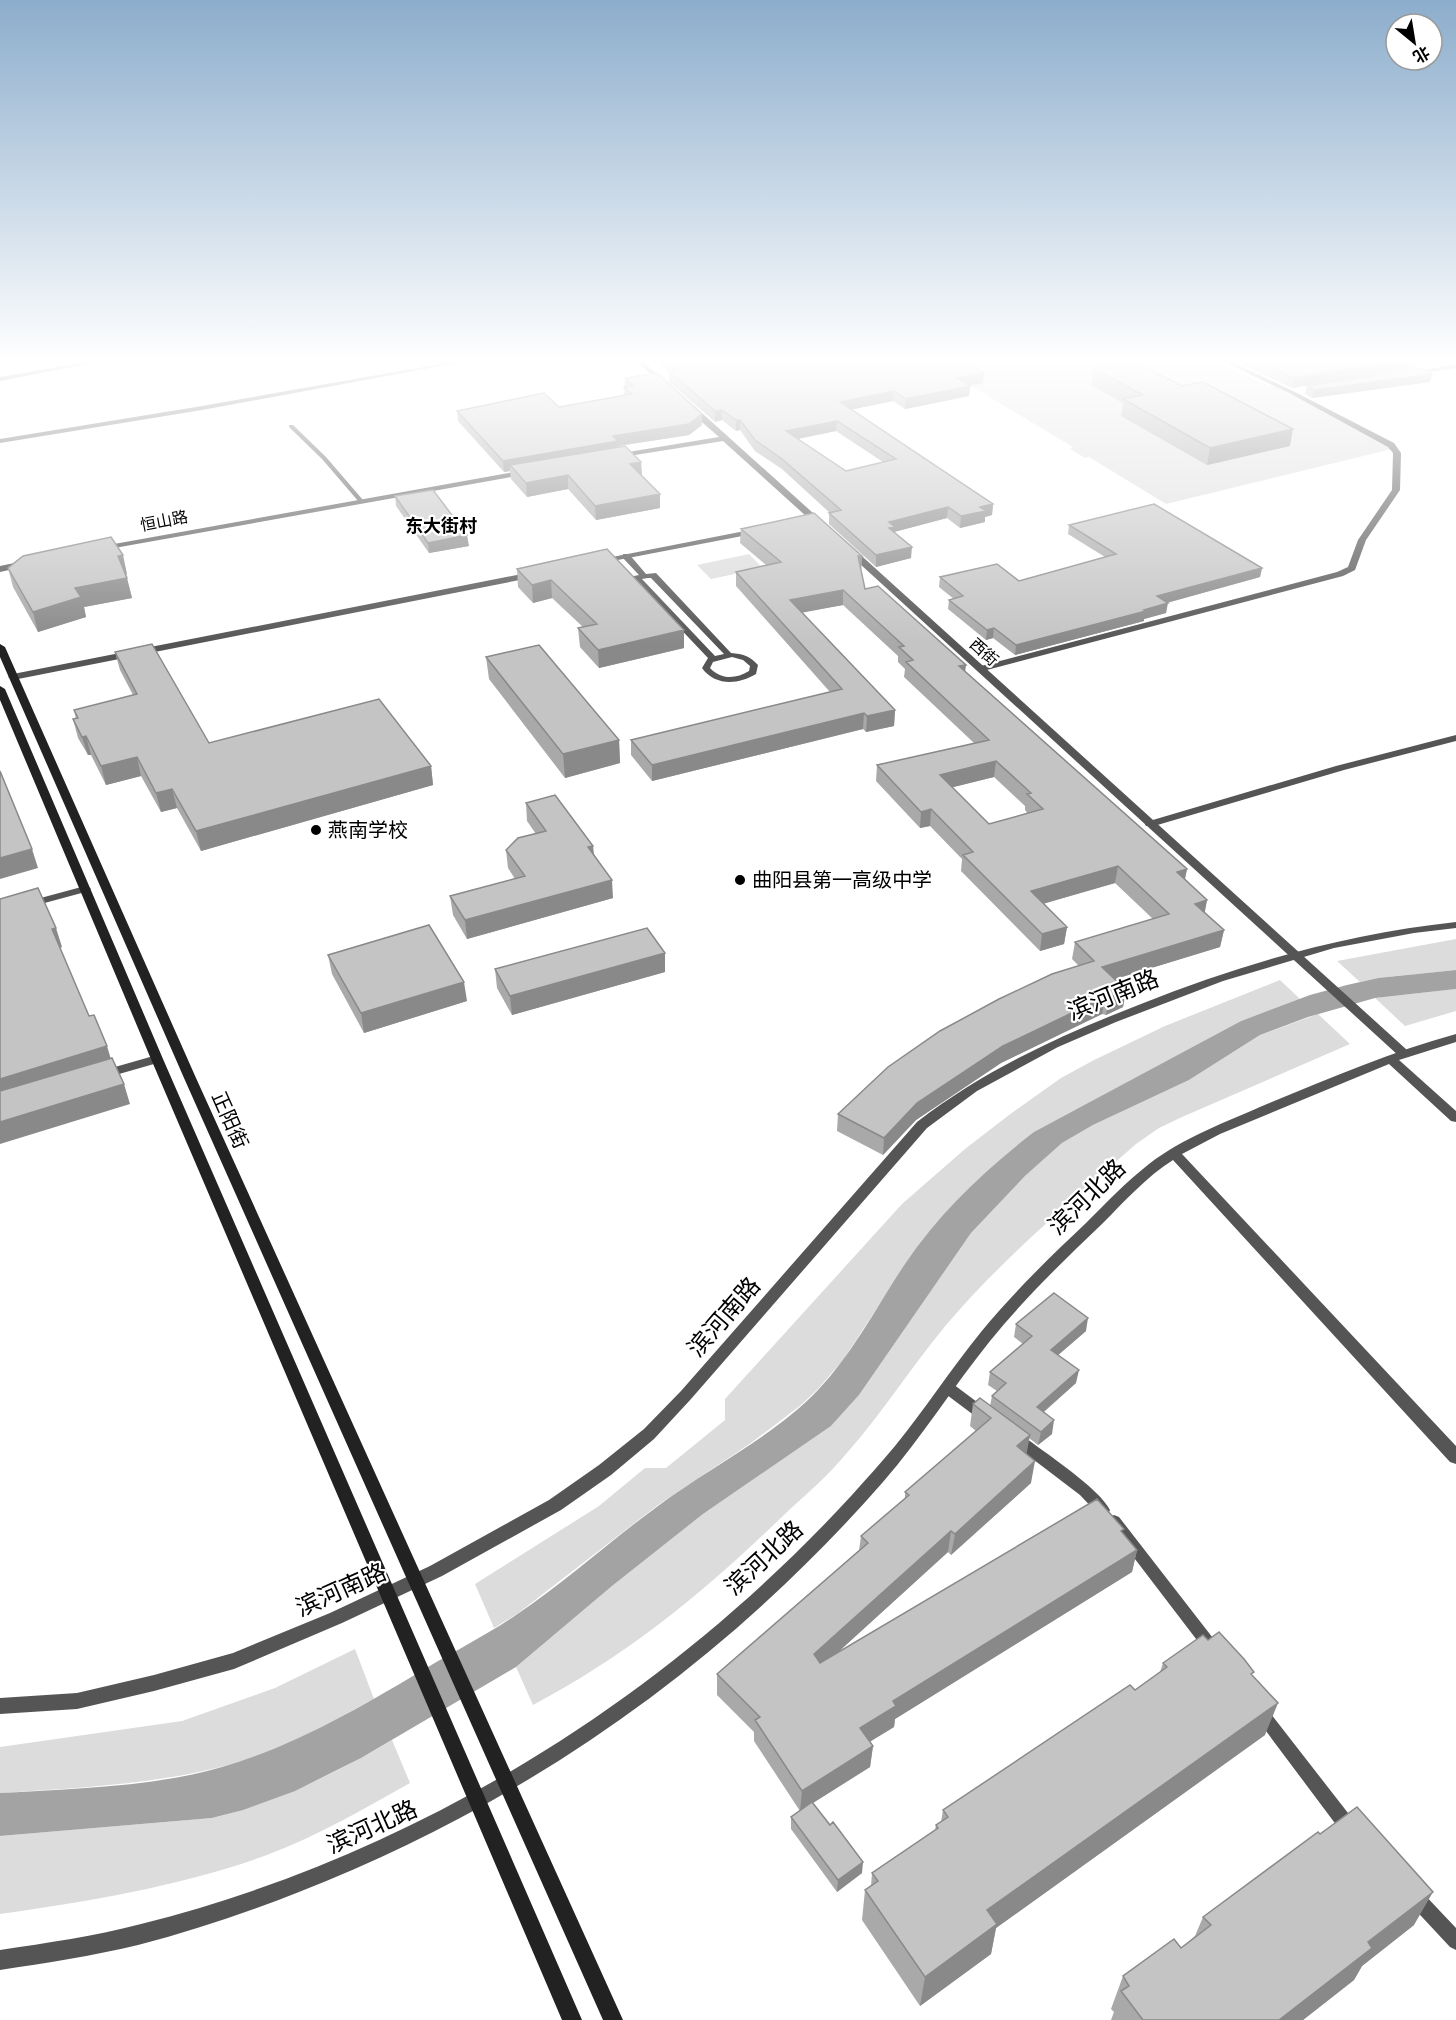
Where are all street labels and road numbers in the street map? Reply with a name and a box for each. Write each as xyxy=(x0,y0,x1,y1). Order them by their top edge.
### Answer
street label: 恒山路 xyxy=(139,507,189,535)
street label: 西街 xyxy=(966,634,1002,670)
street label: 滨河南路 xyxy=(1063,964,1163,1026)
street label: 正阳街 xyxy=(207,1088,253,1152)
street label: 滨河北路 xyxy=(1043,1154,1131,1240)
street label: 滨河南路 xyxy=(682,1272,766,1362)
street label: 滨河北路 xyxy=(719,1515,809,1601)
street label: 滨河南路 xyxy=(291,1558,391,1622)
street label: 滨河北路 xyxy=(322,1795,422,1859)

